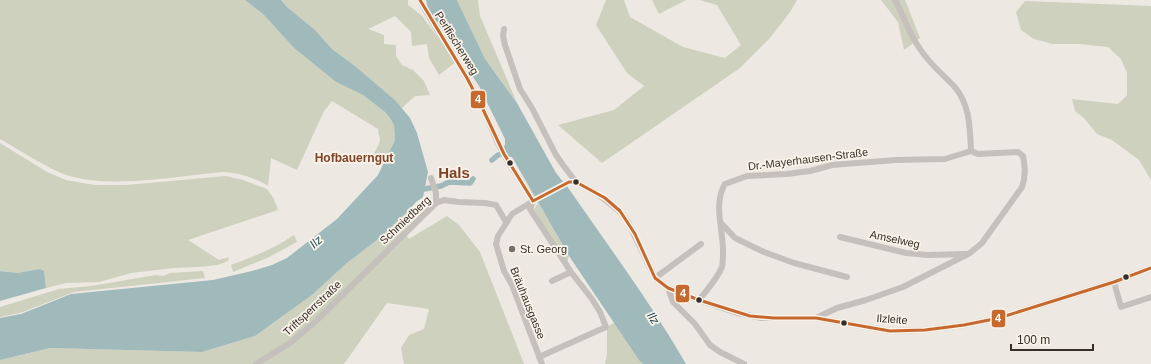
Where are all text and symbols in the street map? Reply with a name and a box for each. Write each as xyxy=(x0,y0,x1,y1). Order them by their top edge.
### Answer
street label: Perlfischerweg xyxy=(433,9,481,77)
line badge: 4 xyxy=(470,90,486,109)
text: 4 xyxy=(475,93,482,105)
street label: Dr.-Mayerhausen-Straße xyxy=(747,146,869,172)
district label: Hofbauerngut xyxy=(315,151,393,165)
unlabelled marker xyxy=(505,158,515,168)
district label: Hals xyxy=(438,164,470,181)
unlabelled marker xyxy=(571,177,581,187)
street label: Schmiedberg xyxy=(377,194,433,246)
street label: Amselweg xyxy=(869,228,921,250)
water label: Ilz xyxy=(307,233,325,251)
place label: St. Georg xyxy=(520,243,567,255)
marker: St. Georg xyxy=(507,244,517,254)
street label: Bräuhausgasse xyxy=(508,265,548,341)
unlabelled marker xyxy=(1121,272,1131,282)
street label: Triftsperrstraße xyxy=(281,278,343,338)
line badge: 4 xyxy=(675,284,690,303)
text: 4 xyxy=(680,287,687,299)
unlabelled marker xyxy=(694,295,704,305)
water label: Ilz xyxy=(644,309,662,327)
line badge: 4 xyxy=(991,309,1006,328)
street label: Ilzleite xyxy=(876,312,908,326)
text: 4 xyxy=(995,312,1002,324)
unlabelled marker xyxy=(839,318,849,328)
scale bar xyxy=(1011,326,1093,352)
text: 100 m xyxy=(1017,333,1050,347)

